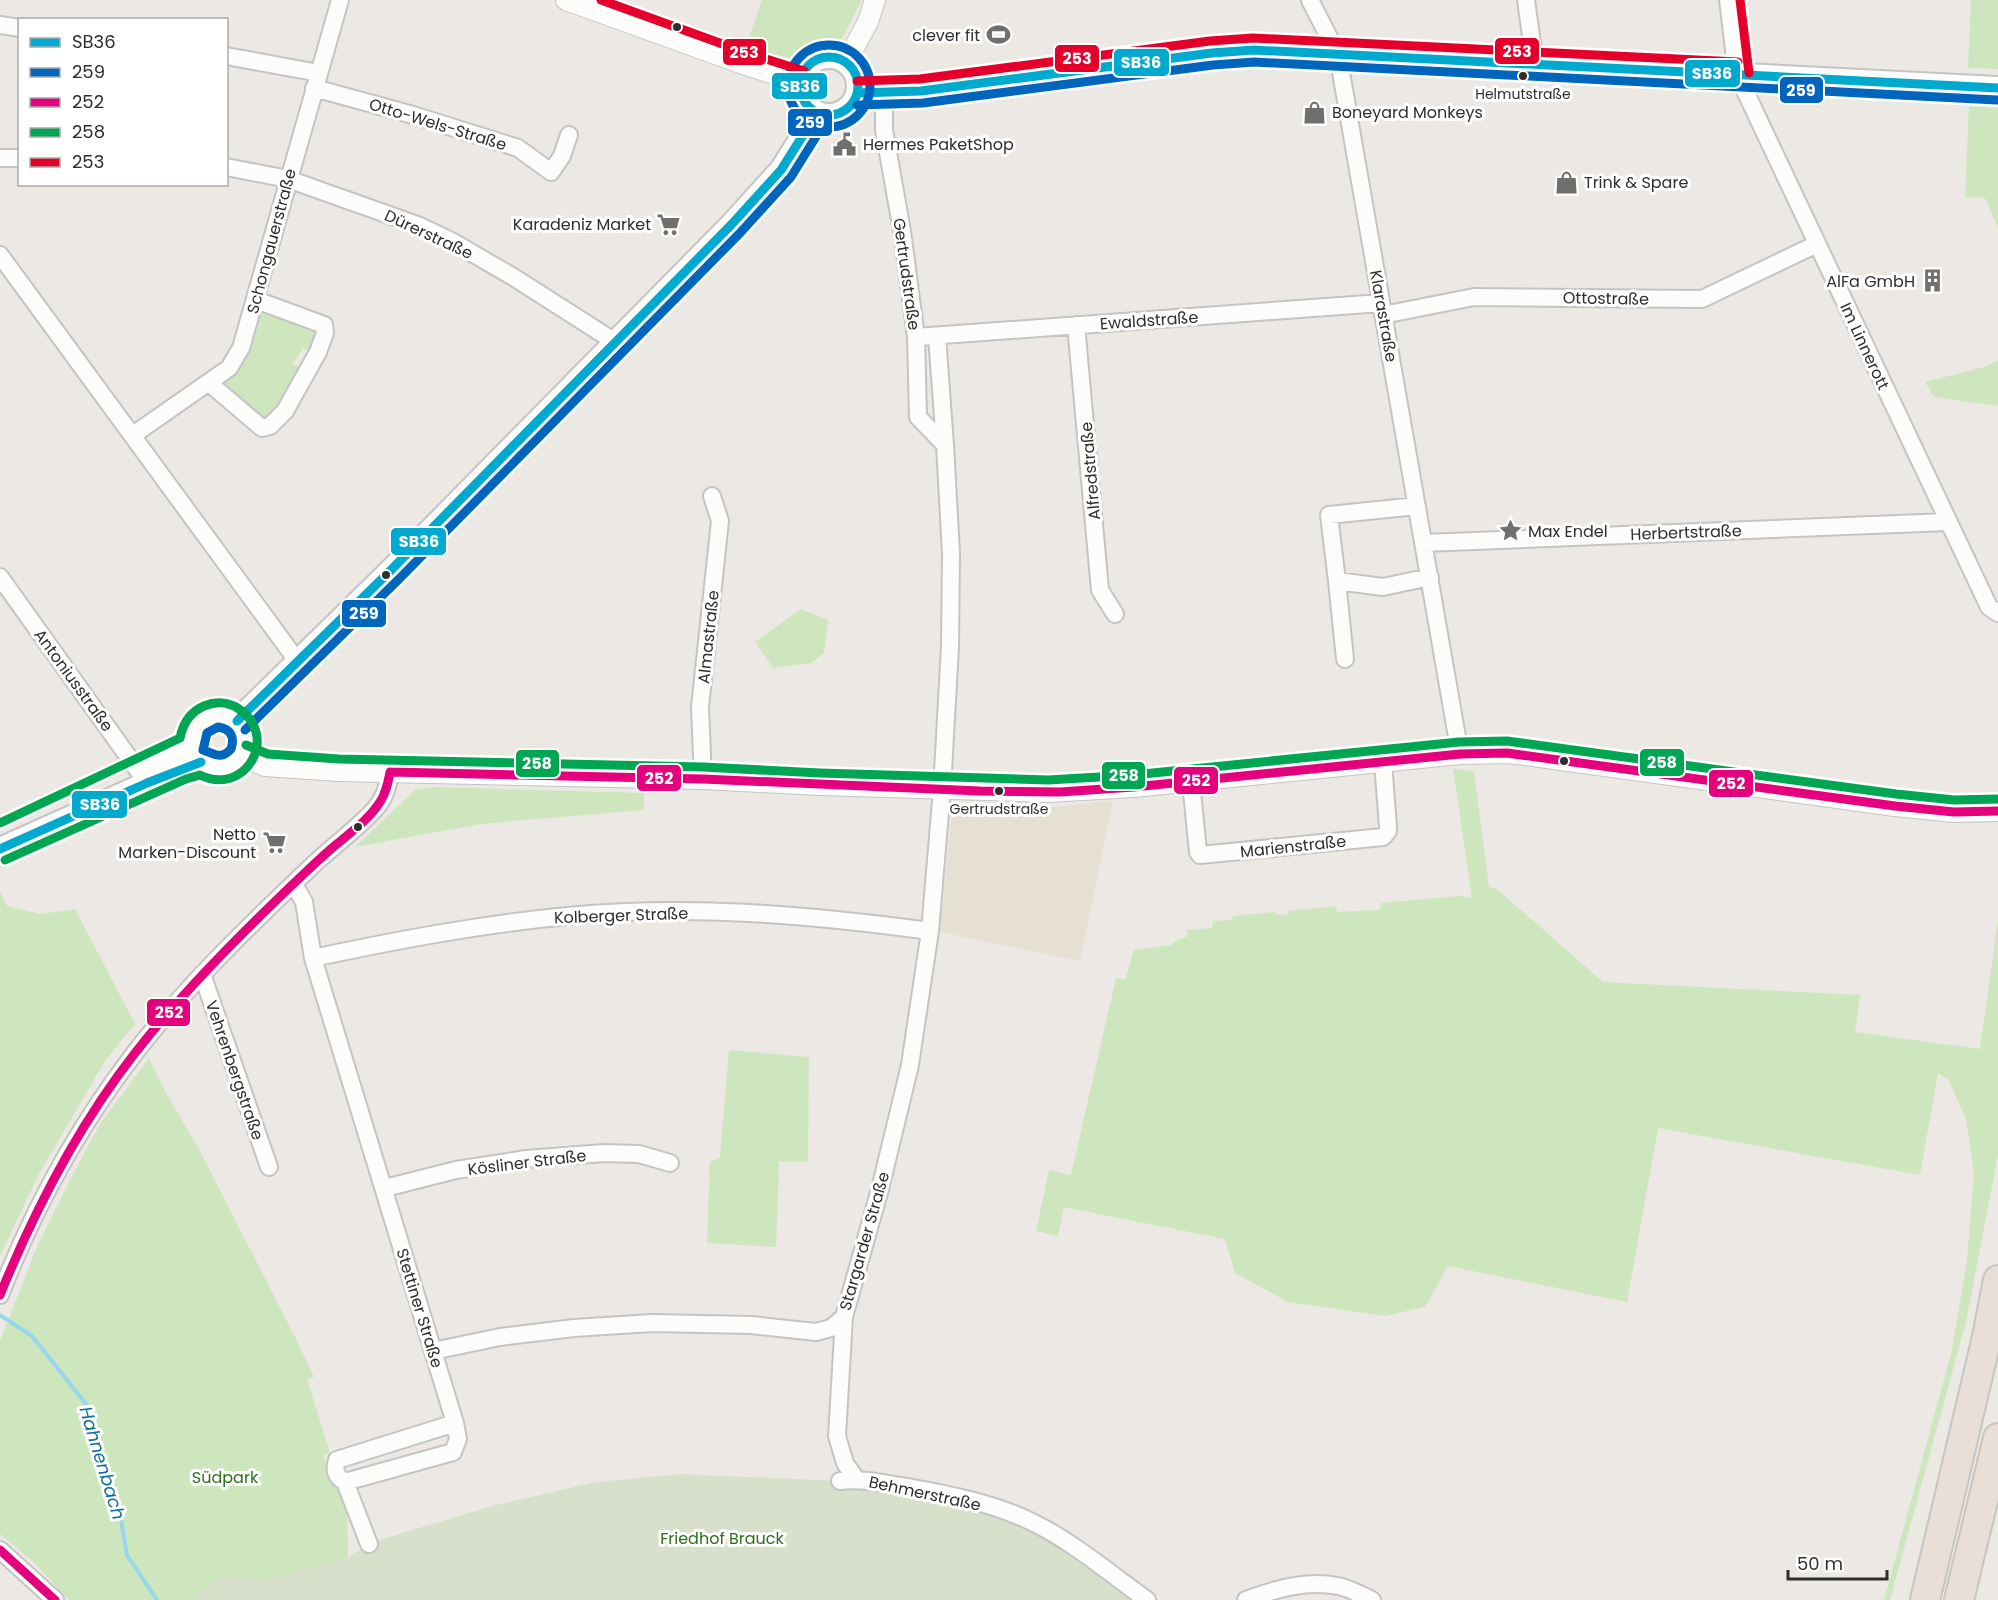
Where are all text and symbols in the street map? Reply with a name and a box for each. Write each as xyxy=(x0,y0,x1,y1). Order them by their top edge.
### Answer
legend xyxy=(18,18,228,186)
unlabelled marker xyxy=(671,21,683,33)
sports icon: clever fit xyxy=(985,22,1011,48)
place label: clever fit xyxy=(912,24,980,47)
text: SB36 xyxy=(72,29,116,54)
line badge: 253 xyxy=(1494,37,1540,65)
line badge: 253 xyxy=(722,38,767,66)
text: 253 xyxy=(1502,40,1532,63)
text: 253 xyxy=(729,41,759,64)
line badge: 253 xyxy=(1054,44,1100,73)
text: 253 xyxy=(1062,47,1092,70)
line badge: SB36 xyxy=(1113,48,1170,77)
text: SB36 xyxy=(1121,51,1161,74)
text: 259 xyxy=(72,59,105,84)
line badge: SB36 xyxy=(1684,59,1741,88)
text: SB36 xyxy=(1692,62,1732,85)
marker: Helmutstraße xyxy=(1517,70,1529,82)
line badge: SB36 xyxy=(771,72,828,100)
text: SB36 xyxy=(780,75,820,98)
line badge: 259 xyxy=(1779,76,1824,104)
text: 259 xyxy=(1786,79,1816,102)
place label: Helmutstraße xyxy=(1475,84,1571,104)
text: 252 xyxy=(72,89,104,114)
street label: Otto-Wels-Straße xyxy=(366,93,510,156)
shop icon: Boneyard Monkeys xyxy=(1301,99,1327,125)
place label: Boneyard Monkeys xyxy=(1332,101,1483,124)
line badge: 259 xyxy=(787,108,833,137)
text: 259 xyxy=(795,111,825,134)
text: 258 xyxy=(72,119,105,144)
public building icon: Hermes PaketShop xyxy=(832,131,858,157)
place label: Hermes PaketShop xyxy=(863,133,1014,156)
text: 253 xyxy=(72,149,104,174)
street label: Schongauerstraße xyxy=(241,166,302,316)
shop icon: Trink & Spare xyxy=(1553,169,1579,195)
place label: Trink & Spare xyxy=(1584,171,1688,194)
street label: Dürerstraße xyxy=(381,204,477,265)
supermarket icon: Karadeniz Market xyxy=(656,211,682,237)
place label: Karadeniz Market xyxy=(513,213,651,236)
street label: Gertrudstraße xyxy=(887,217,926,332)
street label: Klarastraße xyxy=(1364,268,1403,364)
building icon: AlFa GmbH xyxy=(1920,268,1946,294)
place label: AlFa GmbH xyxy=(1826,270,1915,293)
street label: Ottostraße xyxy=(1563,286,1649,311)
street label: Im Linnerott xyxy=(1834,299,1895,394)
street label: Ewaldstraße xyxy=(1099,306,1199,335)
street label: Alfredstraße xyxy=(1075,421,1106,521)
place icon: Max Endel xyxy=(1497,518,1523,544)
street label: Herbertstraße xyxy=(1630,519,1742,546)
place label: Max Endel xyxy=(1528,520,1608,543)
line badge: SB36 xyxy=(390,527,447,556)
text: SB36 xyxy=(399,530,439,553)
unlabelled marker xyxy=(380,569,392,581)
street label: Almastraße xyxy=(692,589,725,685)
line badge: 259 xyxy=(341,599,387,628)
text: 259 xyxy=(349,602,379,625)
street label: Antoniusstraße xyxy=(29,624,119,736)
line badge: 258 xyxy=(1639,748,1685,777)
line badge: 258 xyxy=(515,749,560,778)
text: 258 xyxy=(1647,751,1677,774)
text: 258 xyxy=(522,752,552,775)
unlabelled marker xyxy=(1558,755,1570,767)
line badge: 258 xyxy=(1101,761,1146,790)
line badge: 252 xyxy=(636,764,682,792)
text: 258 xyxy=(1109,764,1139,787)
line badge: 252 xyxy=(1173,766,1219,795)
text: 252 xyxy=(645,767,673,790)
text: 252 xyxy=(1182,769,1210,792)
line badge: 252 xyxy=(1708,769,1754,798)
text: 252 xyxy=(1717,772,1745,795)
marker: Gertrudstraße xyxy=(993,785,1005,797)
line badge: SB36 xyxy=(71,790,128,819)
text: SB36 xyxy=(80,793,120,816)
place label: Gertrudstraße xyxy=(950,799,1049,819)
unlabelled marker xyxy=(352,821,364,833)
place label: Netto Marken-Discount xyxy=(118,823,256,864)
street label: Marienstraße xyxy=(1239,829,1347,863)
supermarket icon: Netto Marken-Discount xyxy=(261,830,287,856)
street label: Kolberger Straße xyxy=(554,902,689,929)
street label: Vehrenbergstraße xyxy=(200,997,269,1143)
line badge: 252 xyxy=(146,998,191,1027)
text: 252 xyxy=(155,1001,183,1024)
street label: Kösliner Straße xyxy=(466,1144,588,1181)
street label: Stargarder Straße xyxy=(834,1169,895,1313)
street label: Stettiner Straße xyxy=(390,1246,449,1371)
water label: Hahnenbach xyxy=(73,1403,132,1523)
park label: Südpark xyxy=(192,1466,259,1489)
street label: Behmerstraße xyxy=(867,1470,983,1517)
park label: Friedhof Brauck xyxy=(660,1527,785,1550)
scale bar xyxy=(1788,1543,1887,1581)
text: 50 m xyxy=(1797,1551,1843,1576)

